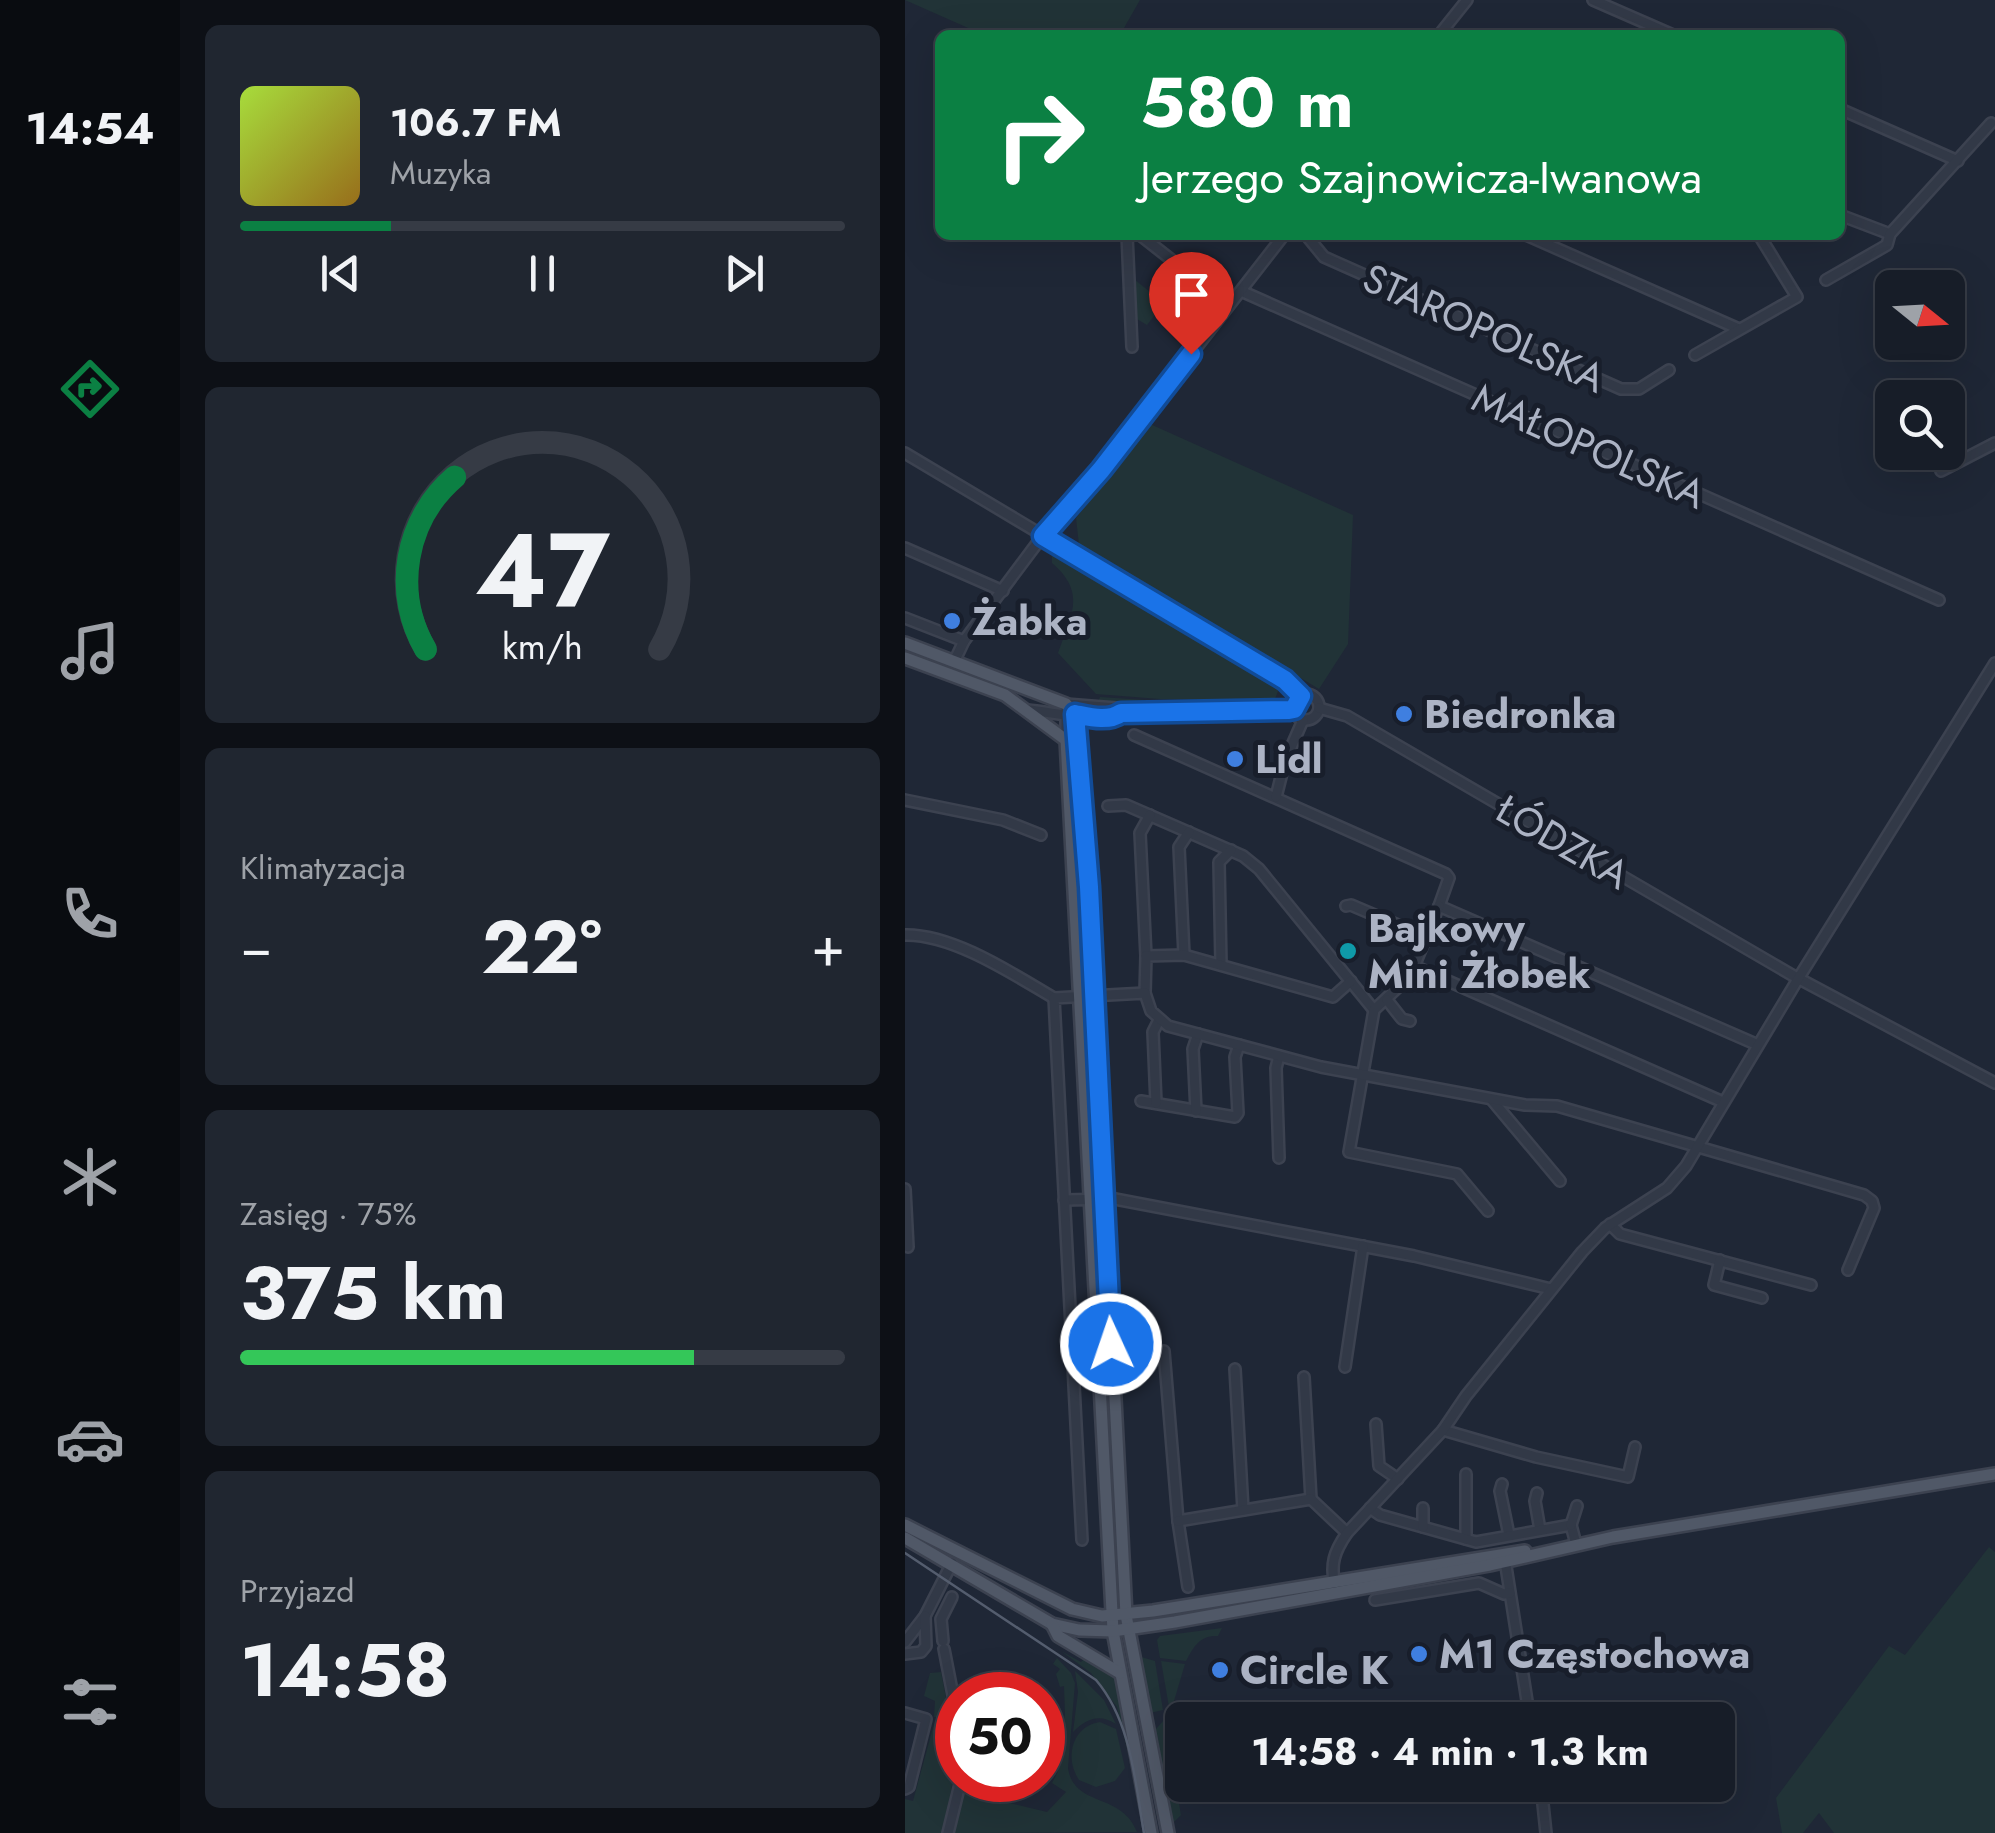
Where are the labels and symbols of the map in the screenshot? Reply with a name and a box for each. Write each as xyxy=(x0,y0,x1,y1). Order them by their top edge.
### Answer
street label: STAROPOLSKA xyxy=(1354,249,1615,407)
pin xyxy=(1149,252,1234,355)
north arrow xyxy=(1875,270,1965,360)
street label: MAŁOPOLSKA xyxy=(1463,369,1715,524)
place label: Żabka xyxy=(972,592,1088,650)
marker: Żabka xyxy=(941,610,963,632)
place label: Biedronka xyxy=(1424,685,1616,743)
marker: Biedronka xyxy=(1393,703,1415,725)
place label: Lidl xyxy=(1255,730,1323,788)
marker: Lidl xyxy=(1224,748,1246,770)
street label: ŁÓDZKA xyxy=(1485,780,1641,904)
place label: Bajkowy Mini Żłobek xyxy=(1368,899,1591,1003)
marker: Bajkowy Mini Żłobek xyxy=(1337,940,1359,962)
position arrow xyxy=(1059,1292,1163,1396)
place label: M1 Częstochowa xyxy=(1439,1625,1750,1683)
place label: Circle K xyxy=(1240,1641,1388,1699)
marker: M1 Częstochowa xyxy=(1408,1643,1430,1665)
marker: Circle K xyxy=(1209,1659,1231,1681)
speed limit sign: 50 xyxy=(935,1672,1065,1802)

